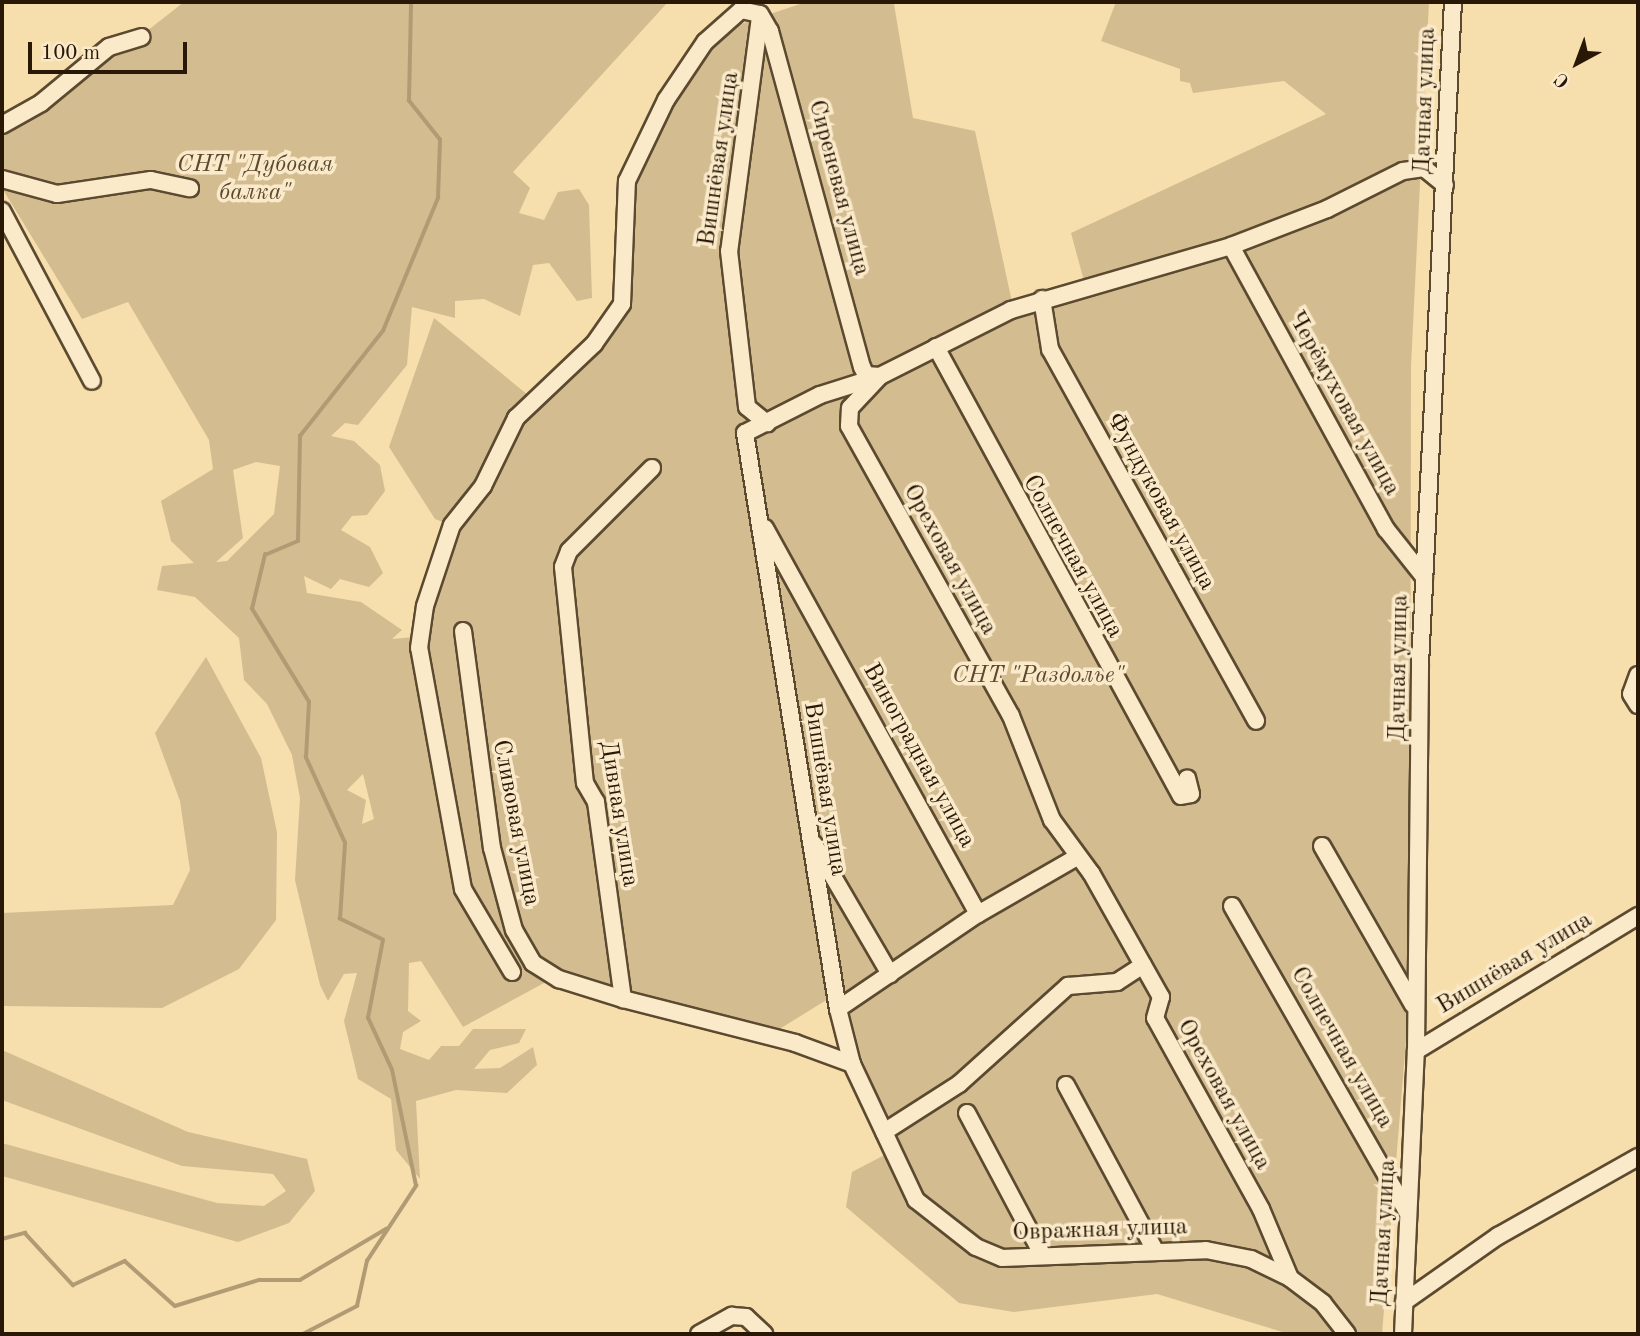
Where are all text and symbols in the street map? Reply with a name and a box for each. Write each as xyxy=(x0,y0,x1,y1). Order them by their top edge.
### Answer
street label: Дачная улица xyxy=(1409,27,1443,175)
scale bar xyxy=(32,28,191,72)
north arrow xyxy=(1542,28,1612,98)
text: 100 m xyxy=(41,43,100,64)
text: С xyxy=(1552,68,1574,91)
street label: Вишнёвая улица xyxy=(693,70,747,248)
street label: Сиреневая улица xyxy=(801,97,875,279)
park label: СНТ "Дубовая балка" xyxy=(177,152,333,208)
street label: Черёмуховая улица xyxy=(1280,307,1406,501)
street label: Фундуковая улица xyxy=(1099,408,1221,596)
street label: Солнечная улица xyxy=(1015,470,1129,644)
street label: Ореховая улица xyxy=(896,480,1002,640)
street label: Дачная улица xyxy=(1384,594,1416,742)
street label: Виноградная улица xyxy=(855,659,981,853)
park label: СНТ "Раздолье" xyxy=(952,663,1124,691)
street label: Вишнёвая улица xyxy=(796,700,852,878)
street label: Сливовая улица xyxy=(485,738,545,908)
street label: Дивная улица xyxy=(592,739,644,889)
street label: Вишнёвая улица xyxy=(1432,906,1598,1022)
street label: Солнечная улица xyxy=(1283,962,1399,1134)
street label: Ореховая улица xyxy=(1170,1015,1276,1175)
street label: Дачная улица xyxy=(1367,1159,1403,1307)
street label: Овражная улица xyxy=(1012,1214,1188,1248)

